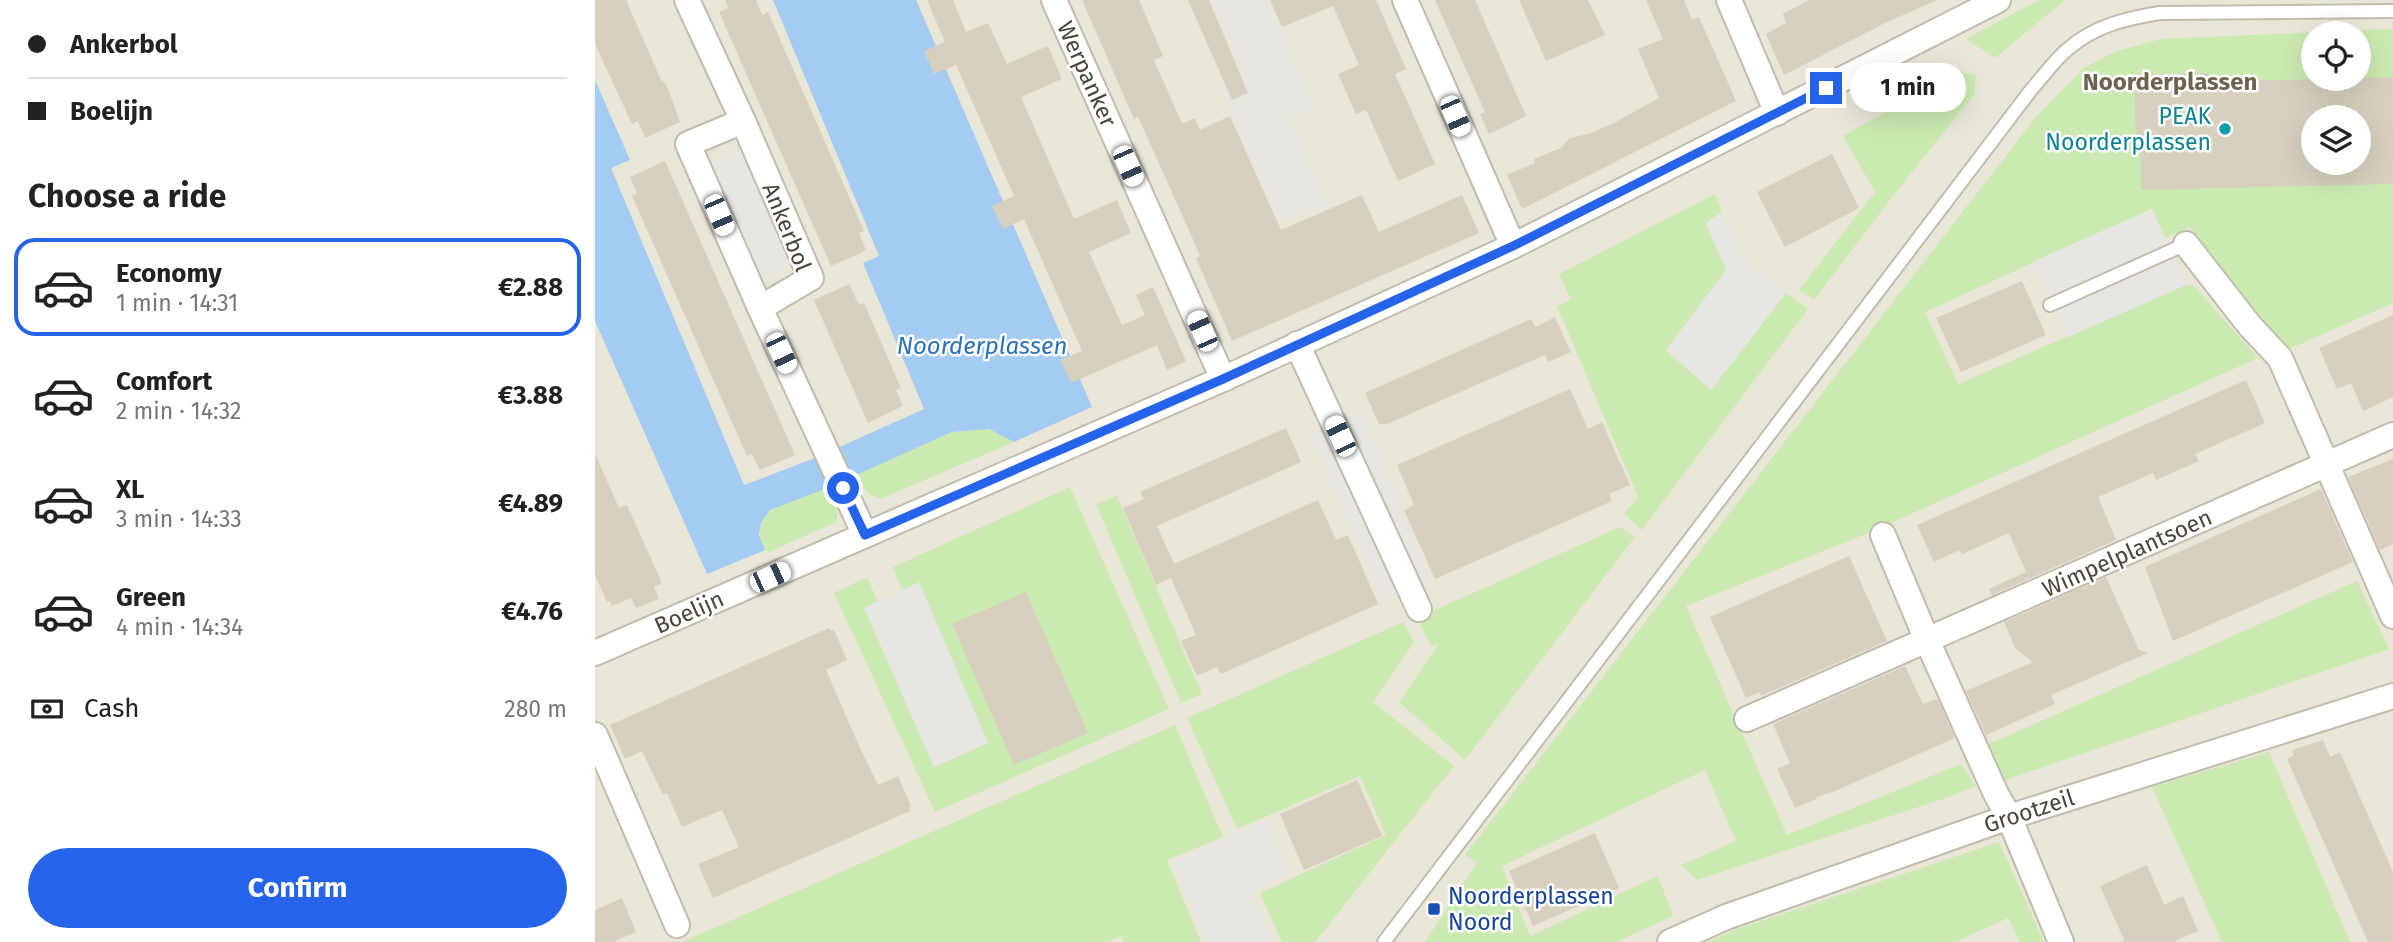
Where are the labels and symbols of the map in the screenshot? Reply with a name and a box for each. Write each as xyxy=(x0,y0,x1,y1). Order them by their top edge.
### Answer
street label: Werpanker xyxy=(1051,17,1123,131)
callout: 1 min xyxy=(1851,64,1966,112)
district label: Noorderplassen xyxy=(2083,68,2257,96)
route end xyxy=(1810,72,1842,104)
car xyxy=(1437,93,1474,139)
place label: PEAK Noorderplassen xyxy=(2045,102,2211,156)
marker: PEAK Noorderplassen xyxy=(2217,121,2233,137)
car xyxy=(1110,143,1147,189)
street label: Ankerbol xyxy=(757,178,818,276)
car xyxy=(702,192,737,238)
car xyxy=(1184,308,1221,354)
car xyxy=(763,330,800,376)
water label: Noorderplassen xyxy=(897,332,1067,360)
car xyxy=(1322,413,1359,459)
route start xyxy=(827,472,859,504)
street label: Wimpelplantsoen xyxy=(2038,503,2216,603)
car xyxy=(747,559,794,595)
street label: Boelijn xyxy=(650,584,728,640)
street label: Grootzeil xyxy=(1980,783,2078,839)
place label: Noorderplassen Noord xyxy=(1448,882,1614,936)
marker: Noorderplassen Noord xyxy=(1426,901,1442,917)

